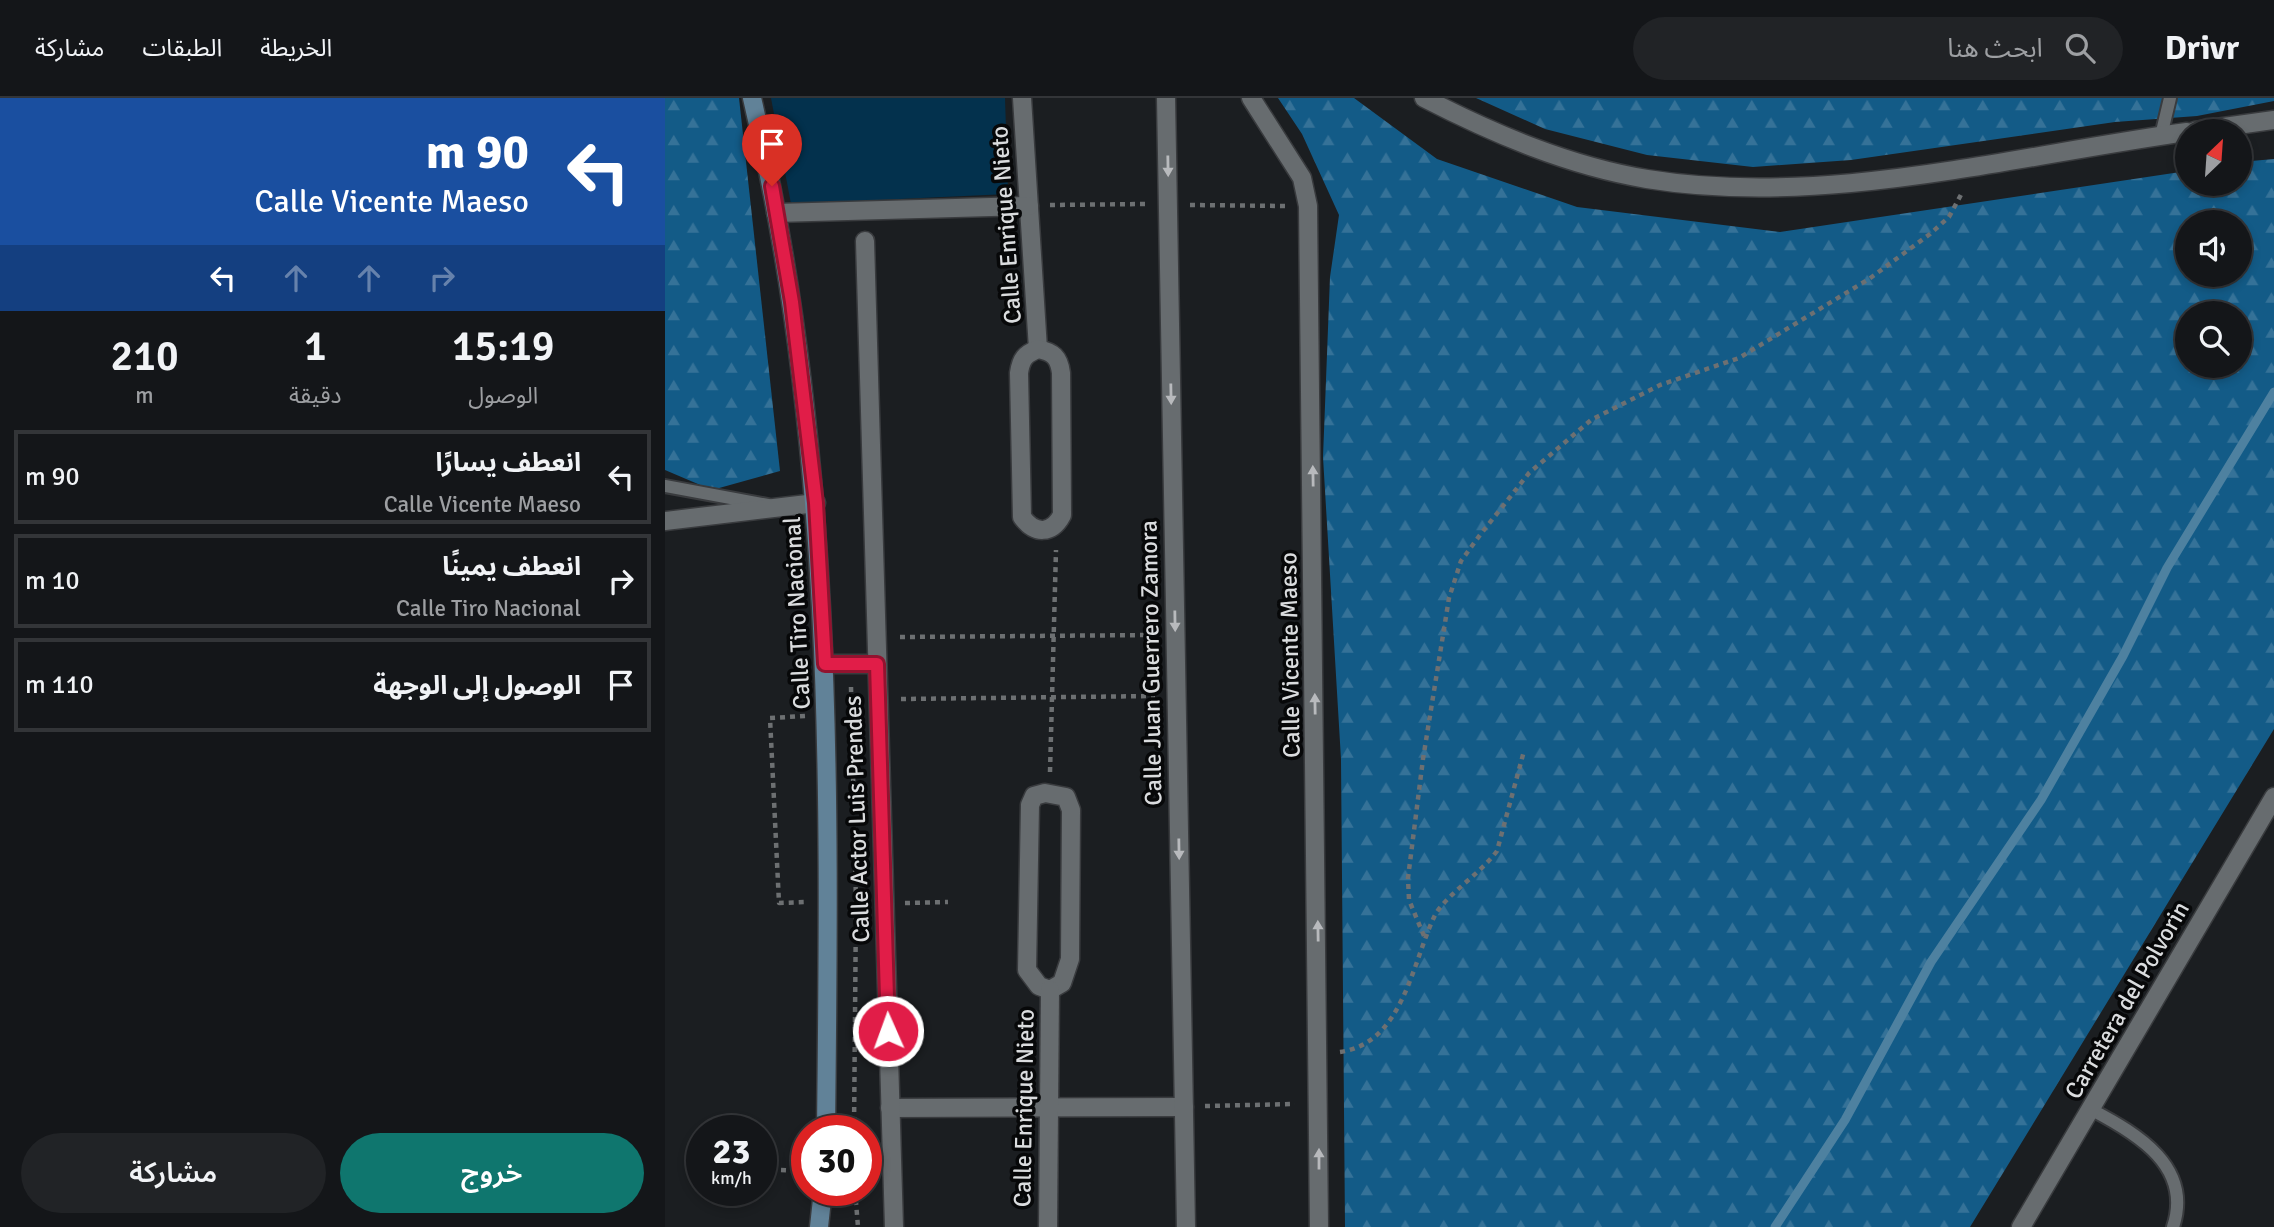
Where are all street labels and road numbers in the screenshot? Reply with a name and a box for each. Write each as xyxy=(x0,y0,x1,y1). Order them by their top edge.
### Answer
street label: Calle Enrique Nieto xyxy=(984,125,1028,325)
street label: Calle Tiro Nacional xyxy=(777,516,817,710)
street label: Calle Juan Guerrero Zamora xyxy=(1134,520,1168,806)
street label: Calle Vicente Maeso xyxy=(1273,552,1307,758)
street label: Calle Actor Luis Prendes xyxy=(838,695,876,943)
street label: Carretera del Polvorin xyxy=(2058,896,2196,1104)
street label: Calle Enrique Nieto xyxy=(1007,1009,1041,1207)

